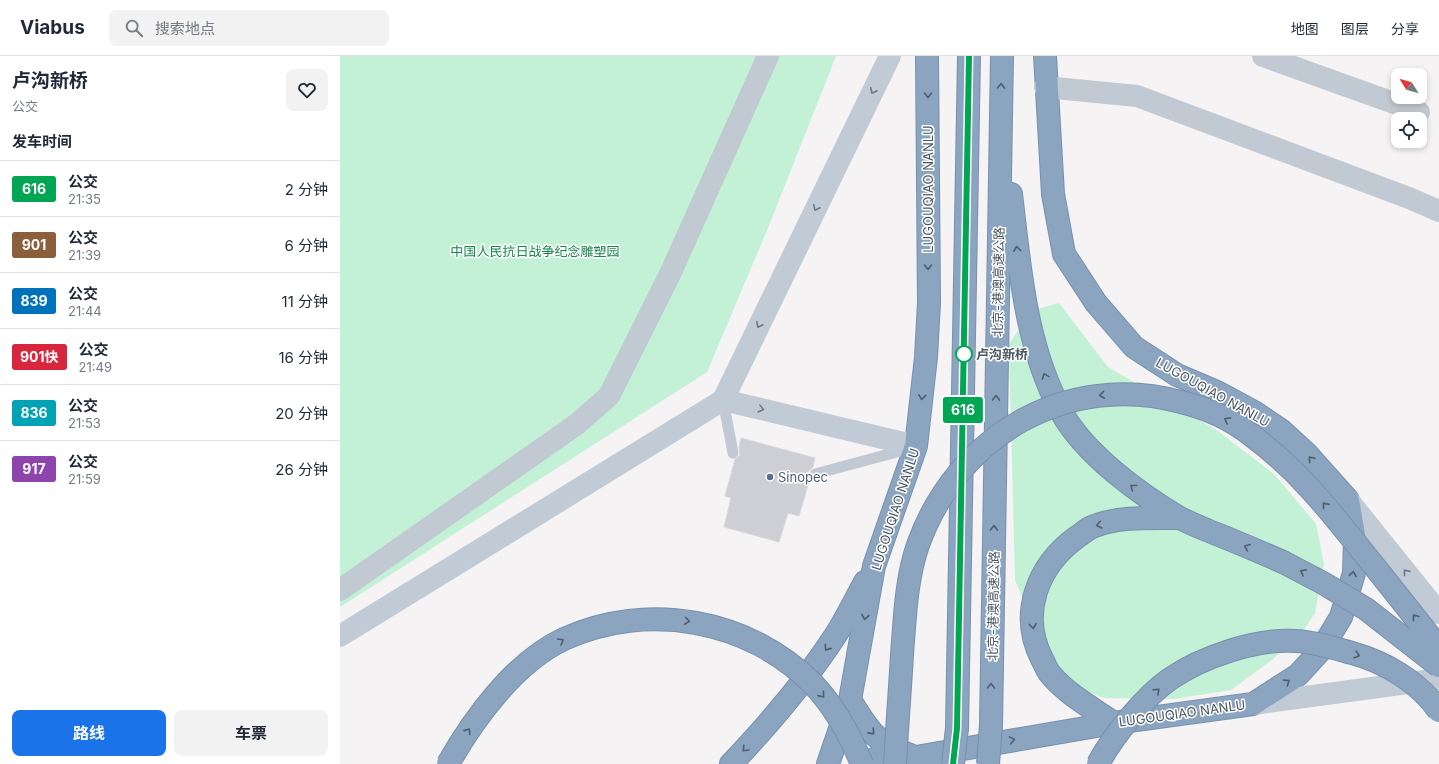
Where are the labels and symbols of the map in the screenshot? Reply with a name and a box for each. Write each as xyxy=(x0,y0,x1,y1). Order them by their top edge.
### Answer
north arrow xyxy=(1391,68,1427,104)
one-way arrow xyxy=(997,83,1005,89)
one-way arrow xyxy=(870,87,878,94)
one-way arrow xyxy=(924,92,932,98)
street label: LUGOUQIAO NANLU xyxy=(920,125,936,253)
one-way arrow xyxy=(813,204,821,211)
street label: 北京-港澳高速公路 xyxy=(989,227,1007,337)
park label: 中国人民抗日战争纪念雕塑园 xyxy=(450,243,620,259)
one-way arrow xyxy=(1013,246,1022,252)
one-way arrow xyxy=(924,264,932,270)
one-way arrow xyxy=(756,321,764,328)
marker: 卢沟新桥 xyxy=(955,345,973,363)
place label: 卢沟新桥 xyxy=(976,346,1028,362)
street label: LUGOUQIAO NANLU xyxy=(1153,354,1273,430)
one-way arrow xyxy=(1041,372,1050,379)
one-way arrow xyxy=(1099,391,1105,400)
one-way arrow xyxy=(917,394,926,400)
one-way arrow xyxy=(992,395,1000,401)
line badge: 616 xyxy=(940,397,986,423)
one-way arrow xyxy=(758,404,764,412)
one-way arrow xyxy=(1224,418,1231,425)
street label: LUGOUQIAO NANLU xyxy=(868,446,922,572)
one-way arrow xyxy=(1309,456,1316,463)
place label: Sinopec xyxy=(778,469,828,485)
marker: Sinopec xyxy=(765,472,775,482)
one-way arrow xyxy=(1130,485,1137,492)
one-way arrow xyxy=(1323,502,1330,509)
one-way arrow xyxy=(1096,521,1102,529)
one-way arrow xyxy=(990,525,998,531)
one-way arrow xyxy=(1244,544,1252,552)
street label: 北京-港澳高速公路 xyxy=(984,551,1002,661)
one-way arrow xyxy=(1403,569,1410,576)
one-way arrow xyxy=(1300,570,1308,577)
one-way arrow xyxy=(1348,571,1356,577)
one-way arrow xyxy=(861,614,870,620)
one-way arrow xyxy=(1413,615,1420,622)
one-way arrow xyxy=(684,616,690,625)
one-way arrow xyxy=(1028,623,1037,629)
one-way arrow xyxy=(557,639,564,646)
one-way arrow xyxy=(824,644,832,651)
one-way arrow xyxy=(1354,650,1361,659)
one-way arrow xyxy=(1283,679,1290,687)
one-way arrow xyxy=(987,683,995,689)
one-way arrow xyxy=(1152,688,1160,695)
one-way arrow xyxy=(818,691,825,698)
street label: LUGOUQIAO NANLU xyxy=(1118,696,1246,730)
one-way arrow xyxy=(867,727,875,735)
one-way arrow xyxy=(463,728,470,735)
one-way arrow xyxy=(1009,736,1015,745)
one-way arrow xyxy=(743,744,750,752)

